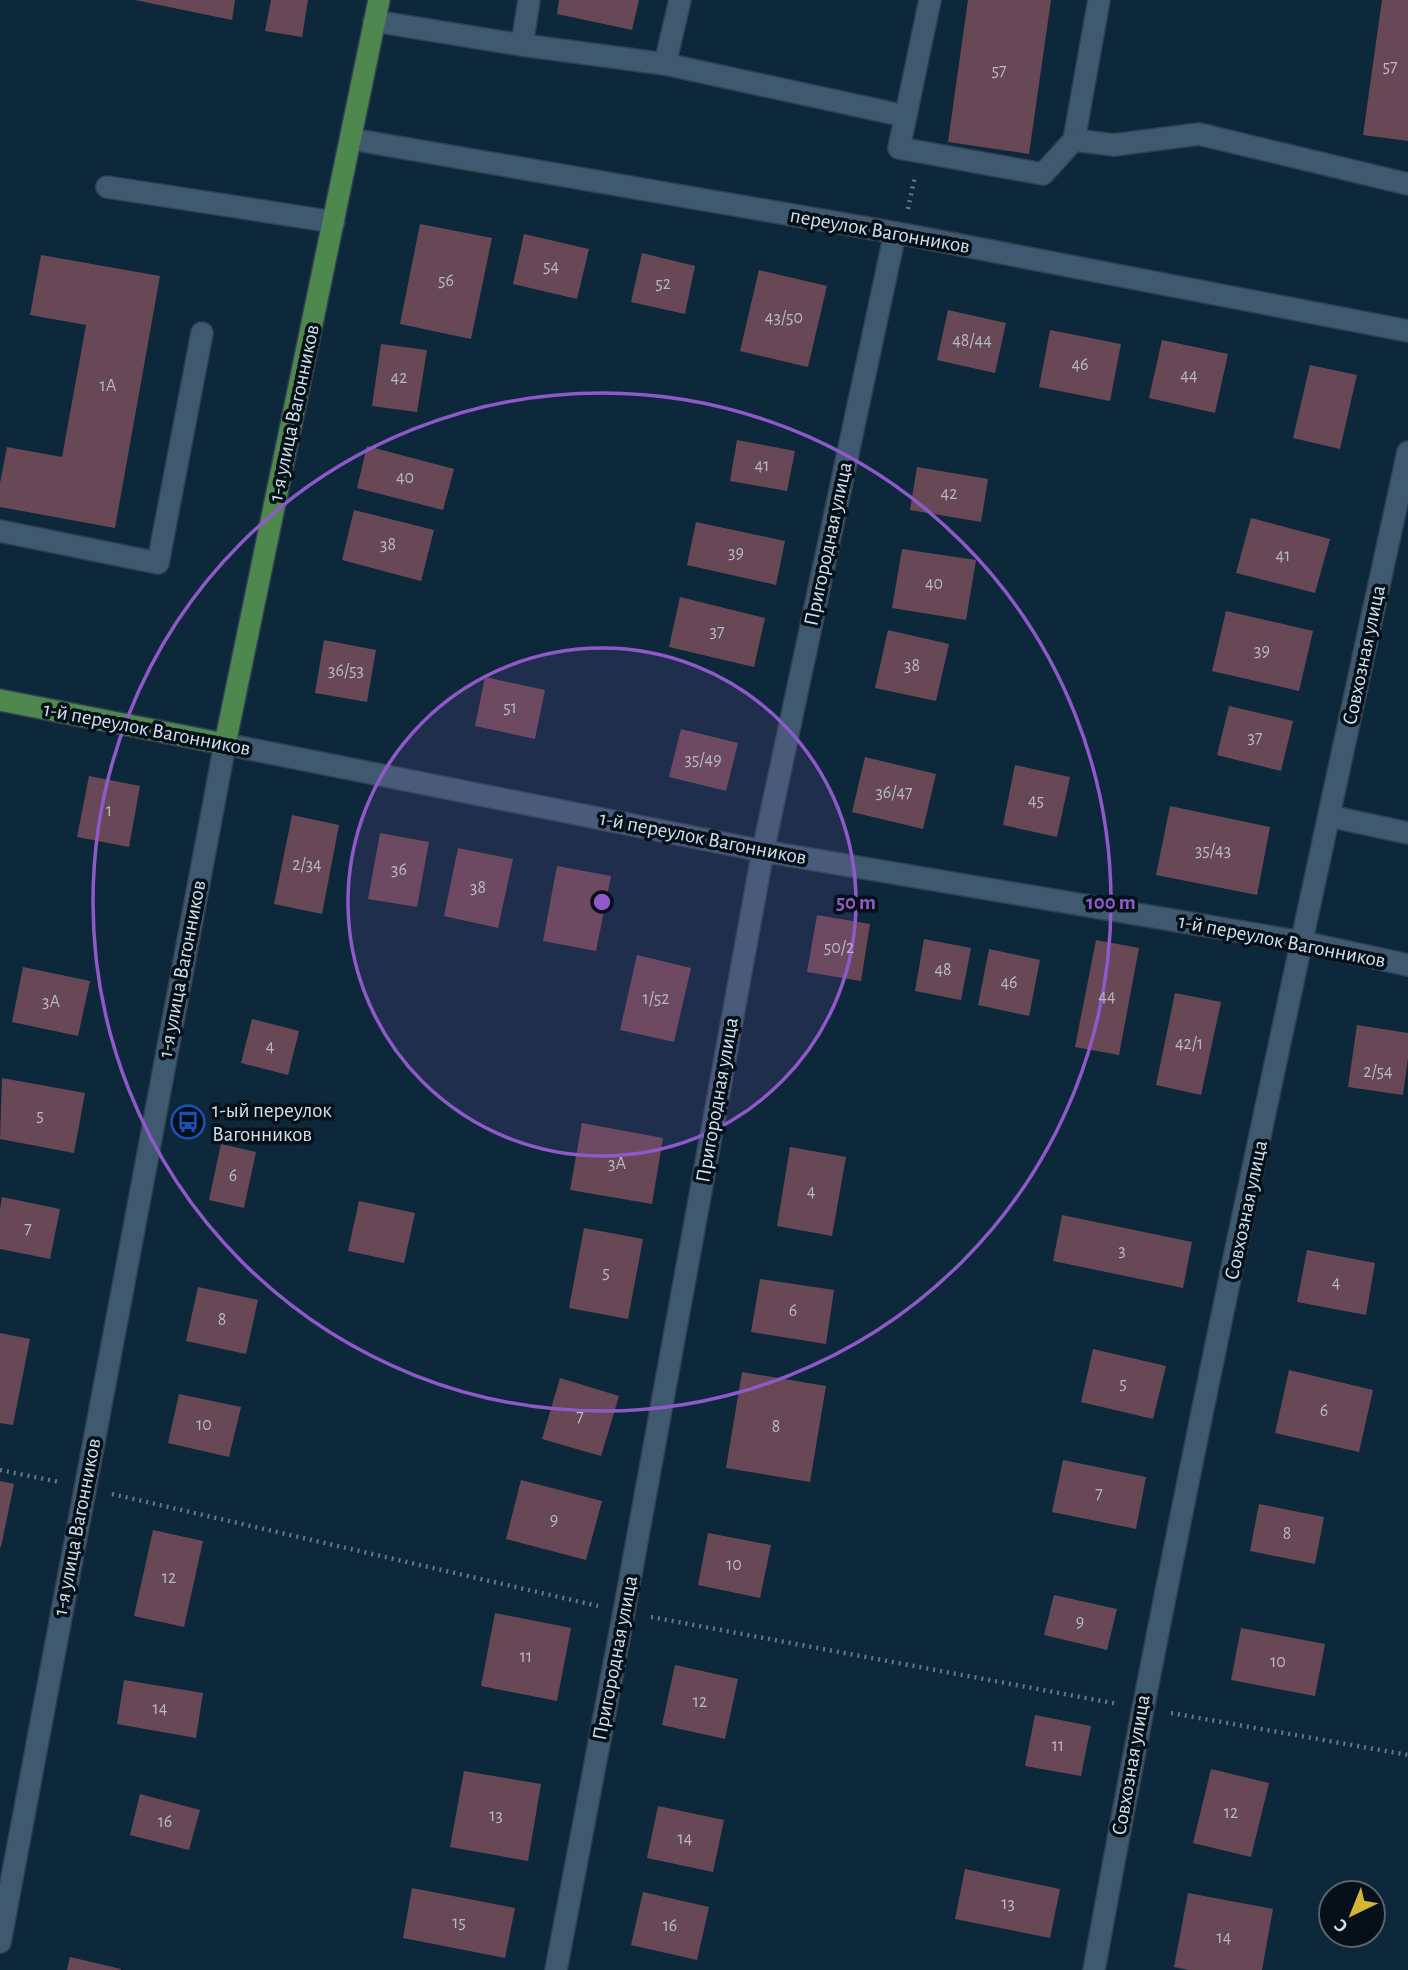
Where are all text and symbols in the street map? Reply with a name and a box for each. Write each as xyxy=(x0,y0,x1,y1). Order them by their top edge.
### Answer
house number: 57 xyxy=(1382,58,1398,76)
house number: 57 xyxy=(991,62,1007,80)
street label: переулок Вагонников xyxy=(788,205,972,257)
house number: 54 xyxy=(543,258,559,276)
house number: 56 xyxy=(438,272,454,290)
house number: 52 xyxy=(655,275,671,293)
house number: 43/50 xyxy=(765,309,803,327)
street label: 1-я улица Вагонников xyxy=(265,323,323,503)
house number: 48/44 xyxy=(952,332,992,350)
house number: 46 xyxy=(1071,356,1089,374)
house number: 44 xyxy=(1180,367,1198,385)
house number: 42 xyxy=(391,369,407,387)
house number: 1А xyxy=(100,377,117,395)
house number: 41 xyxy=(755,457,769,475)
street label: Пригородная улица xyxy=(800,460,856,628)
house number: 40 xyxy=(396,469,414,487)
house number: 42 xyxy=(941,485,957,503)
house number: 38 xyxy=(380,536,396,554)
house number: 39 xyxy=(728,544,744,562)
house number: 41 xyxy=(1276,547,1290,565)
house number: 40 xyxy=(925,575,943,593)
street label: Совхозная улица xyxy=(1339,583,1389,727)
house number: 37 xyxy=(710,623,724,641)
house number: 39 xyxy=(1254,642,1270,660)
house number: 38 xyxy=(904,657,920,675)
house number: 36/53 xyxy=(328,662,364,680)
street label: 1-й переулок Вагонников xyxy=(42,699,252,759)
house number: 51 xyxy=(503,699,517,717)
house number: 37 xyxy=(1248,729,1262,747)
house number: 35/49 xyxy=(684,751,722,769)
house number: 36/47 xyxy=(875,784,913,802)
house number: 45 xyxy=(1028,792,1044,810)
house number: 1 xyxy=(106,802,112,820)
street label: 1-й переулок Вагонников xyxy=(598,808,808,868)
house number: 35/43 xyxy=(1195,842,1231,860)
house number: 2/34 xyxy=(292,856,322,874)
house number: 36 xyxy=(391,861,407,879)
street label: 1-я улица Вагонников xyxy=(155,879,209,1059)
house number: 38 xyxy=(470,879,486,897)
centre of rings xyxy=(590,890,614,914)
text: 50 m xyxy=(836,892,876,913)
text: 100 m xyxy=(1086,892,1136,913)
street label: 1-й переулок Вагонников xyxy=(1177,911,1387,971)
house number: 50/2 xyxy=(824,939,854,957)
house number: 48 xyxy=(934,961,952,979)
house number: 46 xyxy=(1000,974,1018,992)
house number: 44 xyxy=(1098,988,1116,1006)
house number: 1/52 xyxy=(642,990,670,1008)
house number: 3А xyxy=(42,993,60,1011)
street label: Пригородная улица xyxy=(692,1015,742,1184)
house number: 42/1 xyxy=(1175,1035,1203,1053)
house number: 4 xyxy=(266,1038,275,1056)
house number: 2/54 xyxy=(1363,1063,1393,1081)
place label: 1-ый переулок Вагонников xyxy=(212,1100,332,1145)
bus stop icon: 1-ый переулок Вагонников xyxy=(169,1103,207,1141)
house number: 5 xyxy=(36,1107,44,1125)
street label: Совхозная улица xyxy=(1221,1138,1271,1282)
house number: 3А xyxy=(608,1155,626,1173)
house number: 6 xyxy=(229,1167,237,1185)
house number: 4 xyxy=(807,1183,816,1201)
house number: 7 xyxy=(24,1220,32,1238)
house number: 3 xyxy=(1118,1242,1126,1260)
house number: 5 xyxy=(602,1264,610,1282)
house number: 4 xyxy=(1332,1274,1341,1292)
house number: 6 xyxy=(789,1302,797,1320)
house number: 8 xyxy=(218,1311,226,1329)
house number: 5 xyxy=(1119,1375,1127,1393)
house number: 6 xyxy=(1320,1402,1328,1420)
house number: 7 xyxy=(576,1408,584,1426)
house number: 10 xyxy=(196,1416,212,1434)
house number: 8 xyxy=(772,1418,780,1436)
street label: 1-я улица Вагонников xyxy=(50,1437,104,1617)
house number: 7 xyxy=(1095,1485,1103,1503)
house number: 9 xyxy=(550,1511,558,1529)
house number: 8 xyxy=(1283,1525,1291,1543)
house number: 10 xyxy=(726,1556,742,1574)
house number: 12 xyxy=(162,1569,176,1587)
street label: Пригородная улица xyxy=(589,1574,641,1742)
house number: 9 xyxy=(1076,1613,1084,1631)
house number: 11 xyxy=(520,1648,532,1666)
house number: 10 xyxy=(1270,1653,1286,1671)
house number: 12 xyxy=(693,1693,707,1711)
street label: Совхозная улица xyxy=(1108,1693,1154,1837)
house number: 14 xyxy=(153,1700,168,1718)
house number: 11 xyxy=(1052,1737,1064,1755)
house number: 12 xyxy=(1224,1804,1238,1822)
house number: 13 xyxy=(489,1807,503,1825)
house number: 16 xyxy=(158,1813,172,1831)
house number: 14 xyxy=(678,1830,693,1848)
north arrow xyxy=(1317,1879,1387,1949)
house number: 13 xyxy=(1001,1895,1015,1913)
house number: 15 xyxy=(452,1914,466,1932)
text: С xyxy=(1331,1915,1352,1936)
house number: 16 xyxy=(663,1917,677,1935)
house number: 14 xyxy=(1217,1929,1232,1947)

